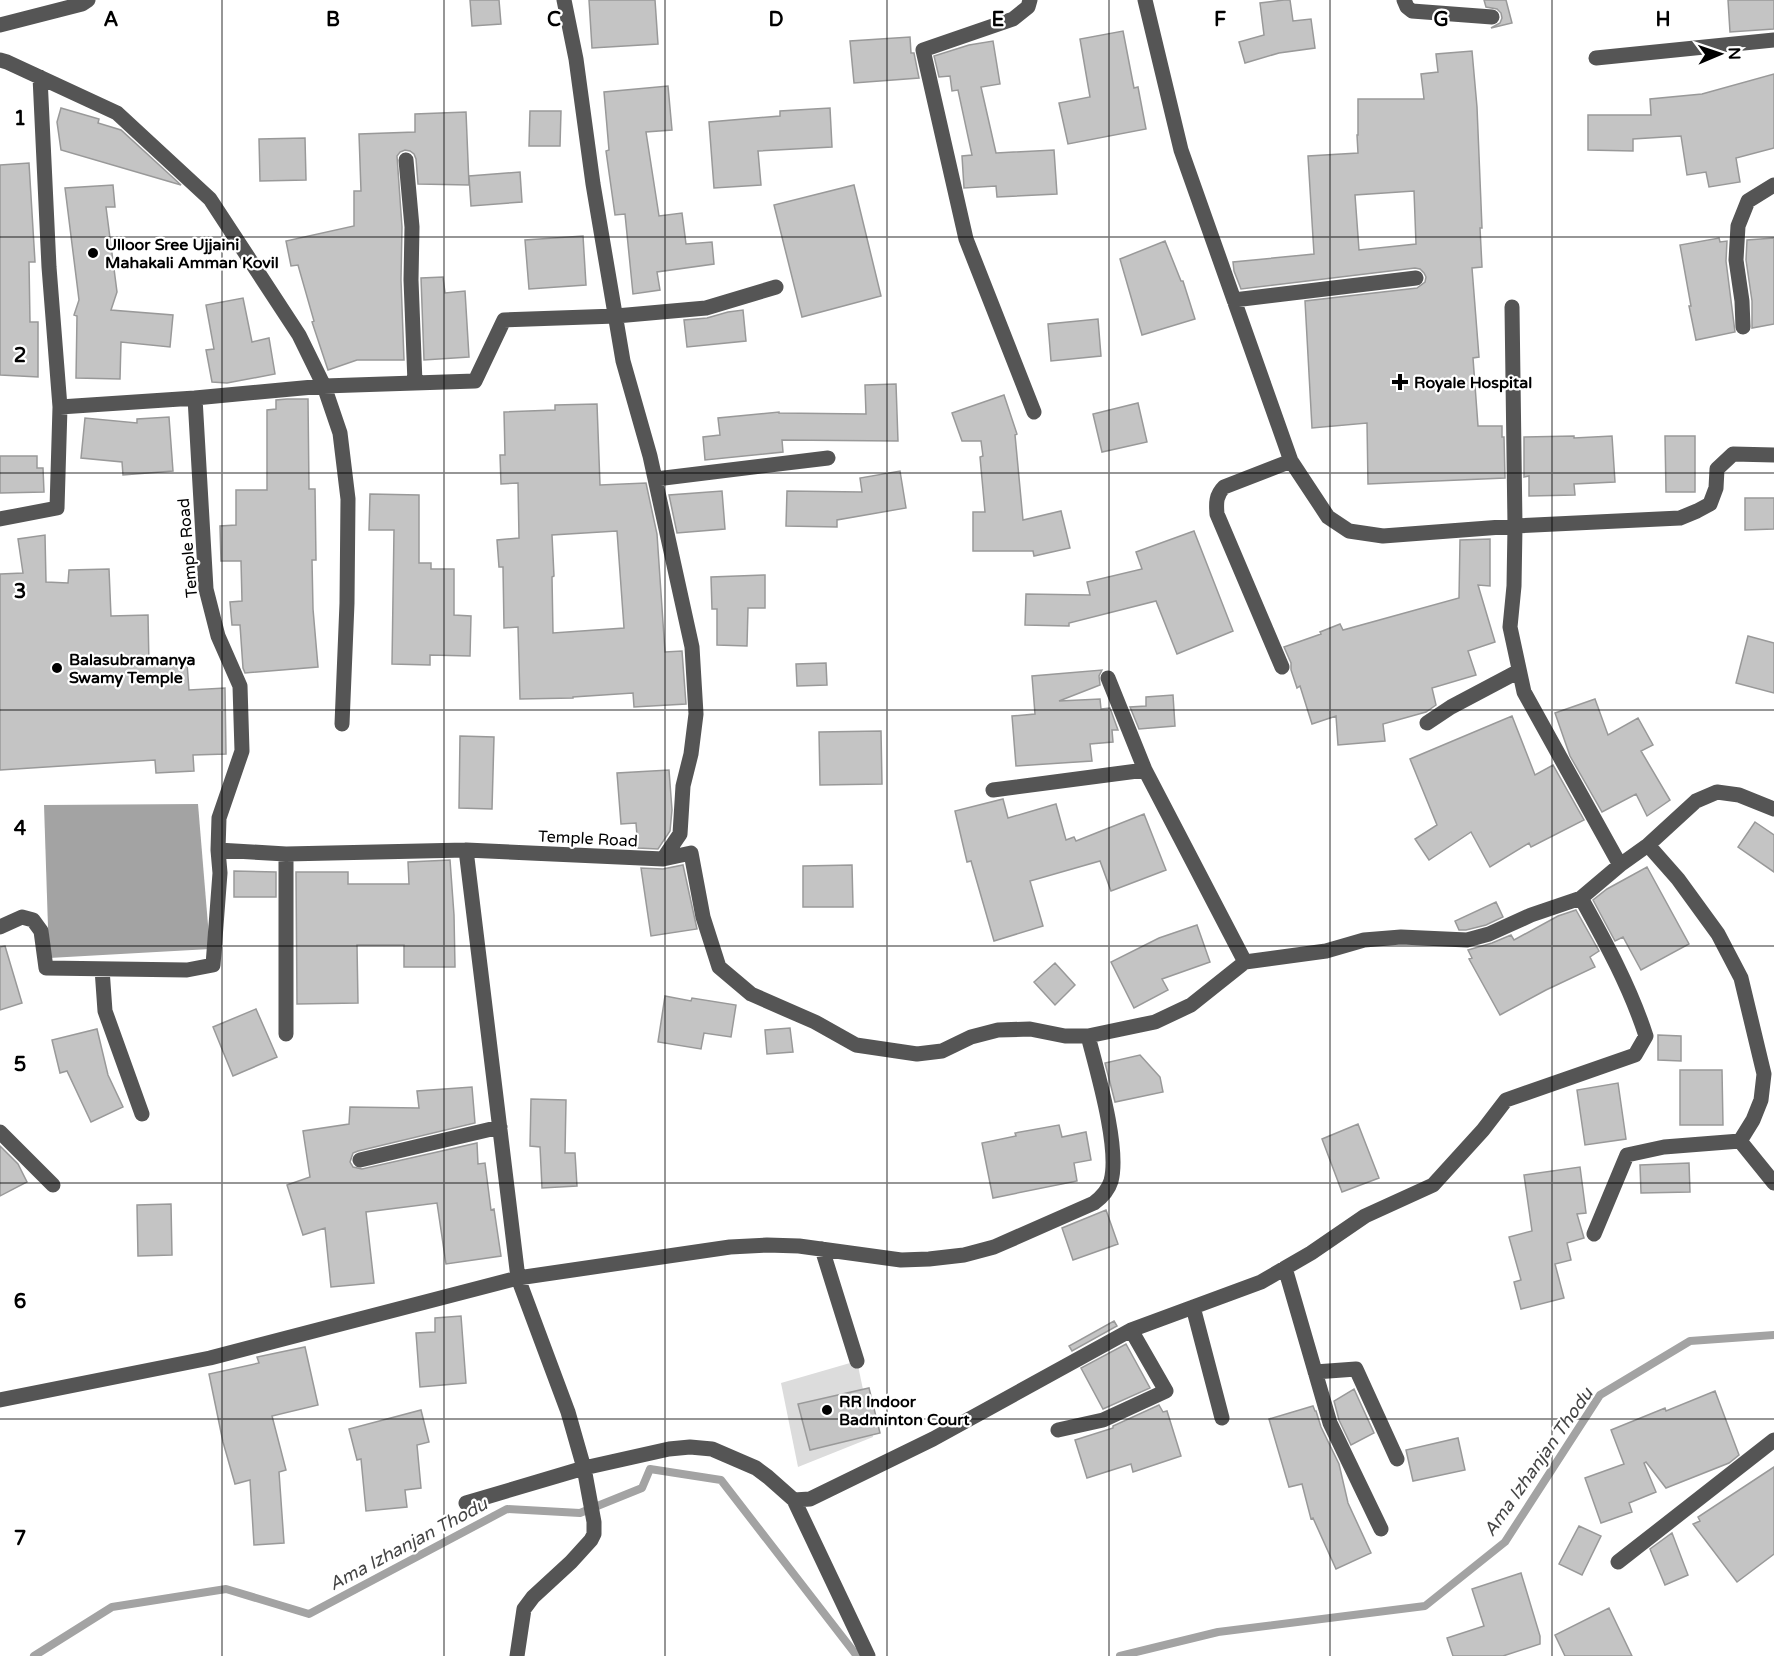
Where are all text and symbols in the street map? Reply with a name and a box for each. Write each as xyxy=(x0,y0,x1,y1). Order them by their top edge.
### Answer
text: A xyxy=(104,8,119,32)
text: B xyxy=(326,8,340,32)
text: C xyxy=(547,8,561,32)
text: D xyxy=(768,8,784,32)
text: E xyxy=(992,8,1005,32)
text: F xyxy=(1214,8,1226,32)
text: G xyxy=(1433,8,1449,32)
text: H xyxy=(1655,8,1671,32)
north arrow xyxy=(1690,24,1750,84)
text: N xyxy=(1724,47,1744,60)
text: 1 xyxy=(14,107,26,131)
place label: Ulloor Sree Ujjaini Mahakali Amman Kovil xyxy=(105,235,279,273)
marker: Ulloor Sree Ujjaini Mahakali Amman Kovil xyxy=(86,246,100,260)
text: 2 xyxy=(14,344,26,368)
marker: Royale Hospital xyxy=(1391,373,1409,391)
place label: Royale Hospital xyxy=(1414,373,1532,393)
street label: Temple Road xyxy=(174,497,202,599)
text: 3 xyxy=(14,580,26,604)
place label: Balasubramanya Swamy Temple xyxy=(69,650,195,688)
marker: Balasubramanya Swamy Temple xyxy=(50,661,64,675)
text: 4 xyxy=(14,817,27,841)
street label: Temple Road xyxy=(538,826,638,852)
text: 5 xyxy=(14,1053,26,1077)
text: 6 xyxy=(14,1290,26,1314)
water label: Ama Izhanjan Thodu xyxy=(1478,1383,1598,1540)
place label: RR Indoor Badminton Court xyxy=(839,1392,970,1430)
marker: RR Indoor Badminton Court xyxy=(820,1403,834,1417)
water label: Ama Izhanjan Thodu xyxy=(325,1492,492,1595)
text: 7 xyxy=(14,1527,26,1551)

